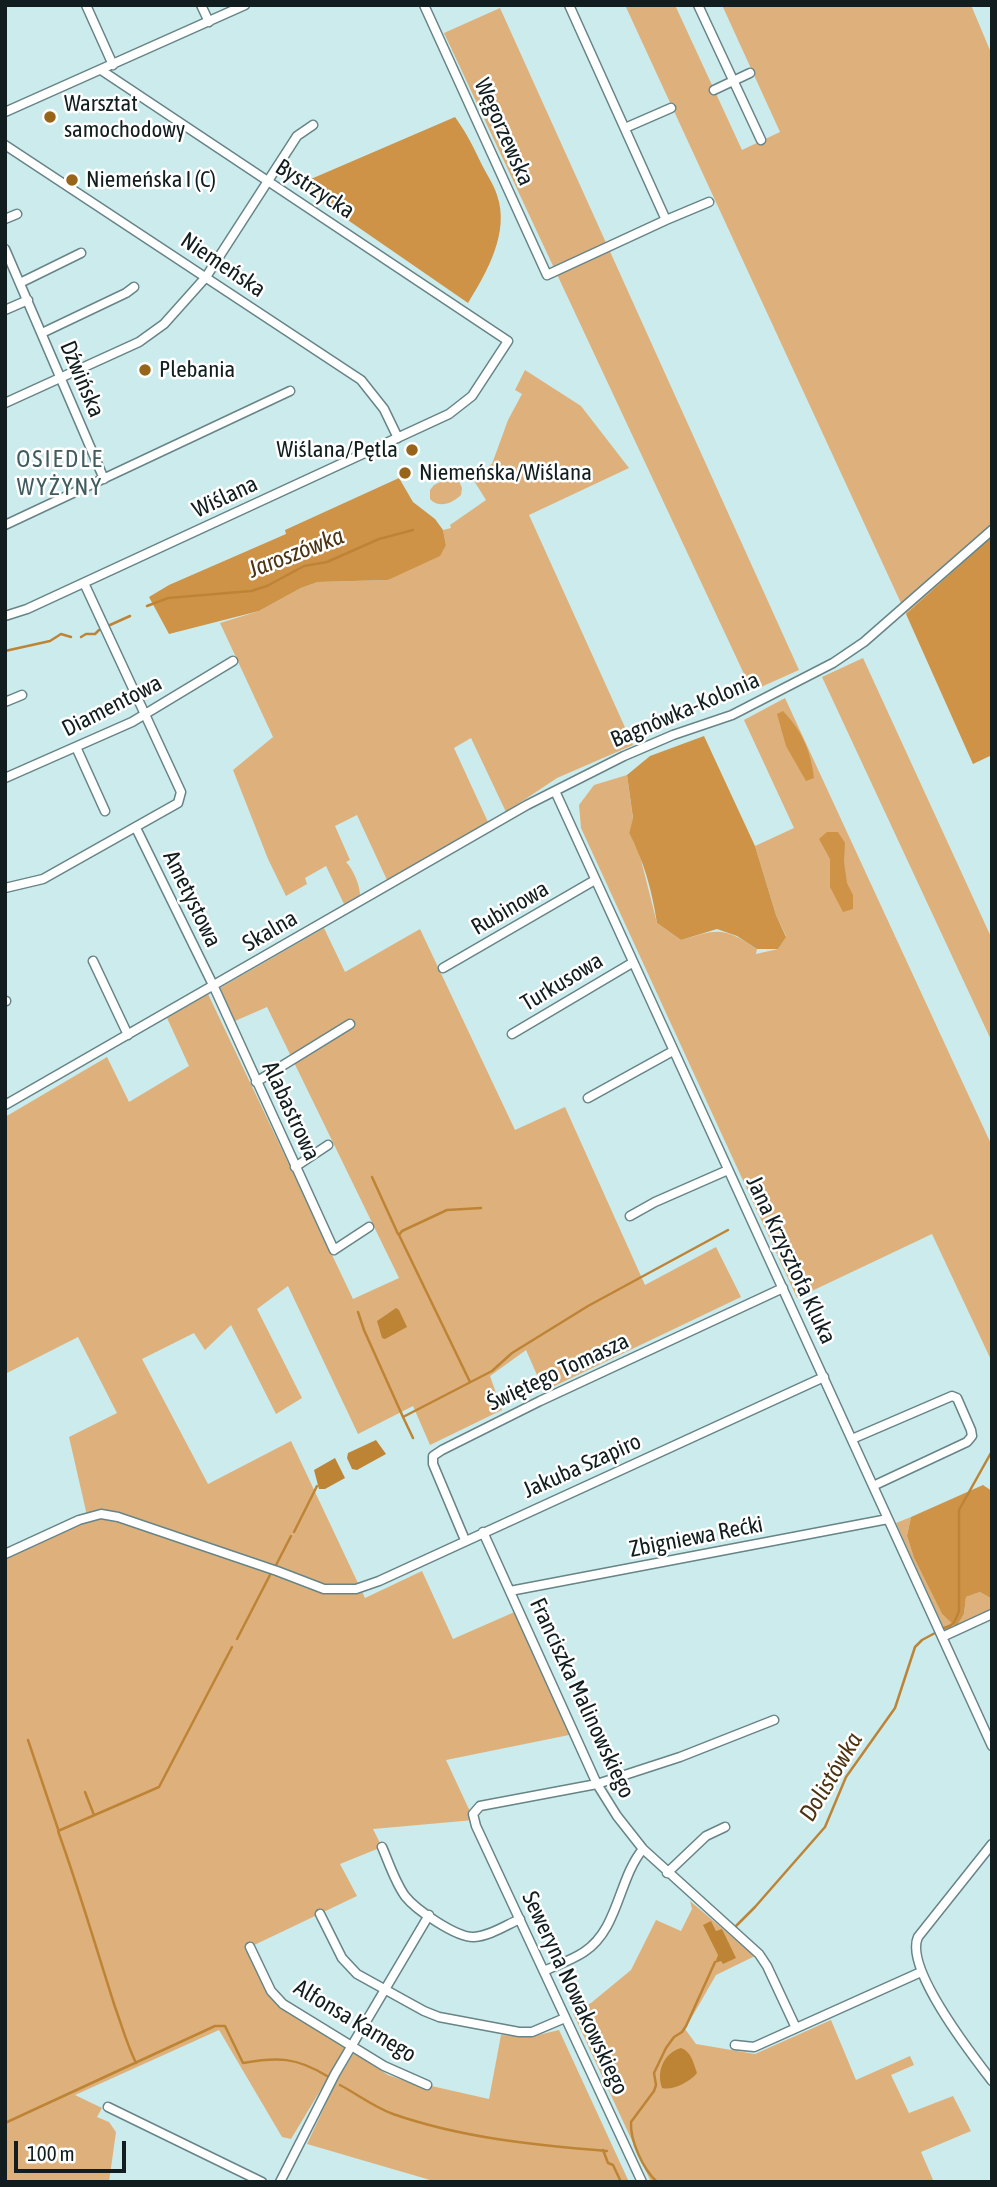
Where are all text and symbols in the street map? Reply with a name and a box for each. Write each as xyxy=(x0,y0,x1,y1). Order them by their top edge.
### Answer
street label: Węgorzewska xyxy=(468,74,540,190)
place label: Warsztat samochodowy xyxy=(64,90,185,144)
marker: Warsztat samochodowy xyxy=(42,109,58,125)
street label: Bystrzycka xyxy=(270,153,360,225)
place label: Niemeńska I (C) xyxy=(86,166,216,194)
marker: Niemeńska I (C) xyxy=(64,172,80,188)
street label: Niemeńska xyxy=(175,227,271,303)
street label: Dźwińska xyxy=(54,337,110,421)
place label: Plebania xyxy=(159,356,235,384)
marker: Plebania xyxy=(137,362,153,378)
place label: Wiślana/Pętla xyxy=(277,436,398,464)
marker: Wiślana/Pętla xyxy=(404,442,420,458)
district label: OSIEDLE WYŻYNY xyxy=(17,445,103,501)
place label: Niemeńska/Wiślana xyxy=(419,459,592,487)
marker: Niemeńska/Wiślana xyxy=(397,465,413,481)
street label: Wiślana xyxy=(188,470,262,524)
water label: Jaroszówka xyxy=(244,522,348,584)
street label: Bagnówka-Kolonia xyxy=(606,666,764,754)
street label: Diamentowa xyxy=(58,669,166,743)
street label: Ametystowa xyxy=(157,846,227,952)
street label: Rubinowa xyxy=(466,875,554,941)
street label: Skalna xyxy=(238,904,302,958)
street label: Turkusowa xyxy=(516,947,608,1017)
street label: Alabastrowa xyxy=(256,1057,326,1165)
street label: Jana Krzysztofa Kluka xyxy=(740,1172,842,1348)
street label: Świętego Tomasza xyxy=(483,1327,633,1417)
street label: Jakuba Szapiro xyxy=(519,1428,645,1504)
street label: Zbigniewa Rećki xyxy=(627,1511,765,1563)
street label: Franciszka Malinowskiego xyxy=(524,1594,640,1802)
water label: Dolistówka xyxy=(793,1727,869,1827)
street label: Seweryna Nowakowskiego xyxy=(516,1887,634,2099)
street label: Alfonsa Karnego xyxy=(289,1974,421,2068)
scale bar xyxy=(18,2128,130,2172)
text: 100 m xyxy=(27,2141,75,2165)

